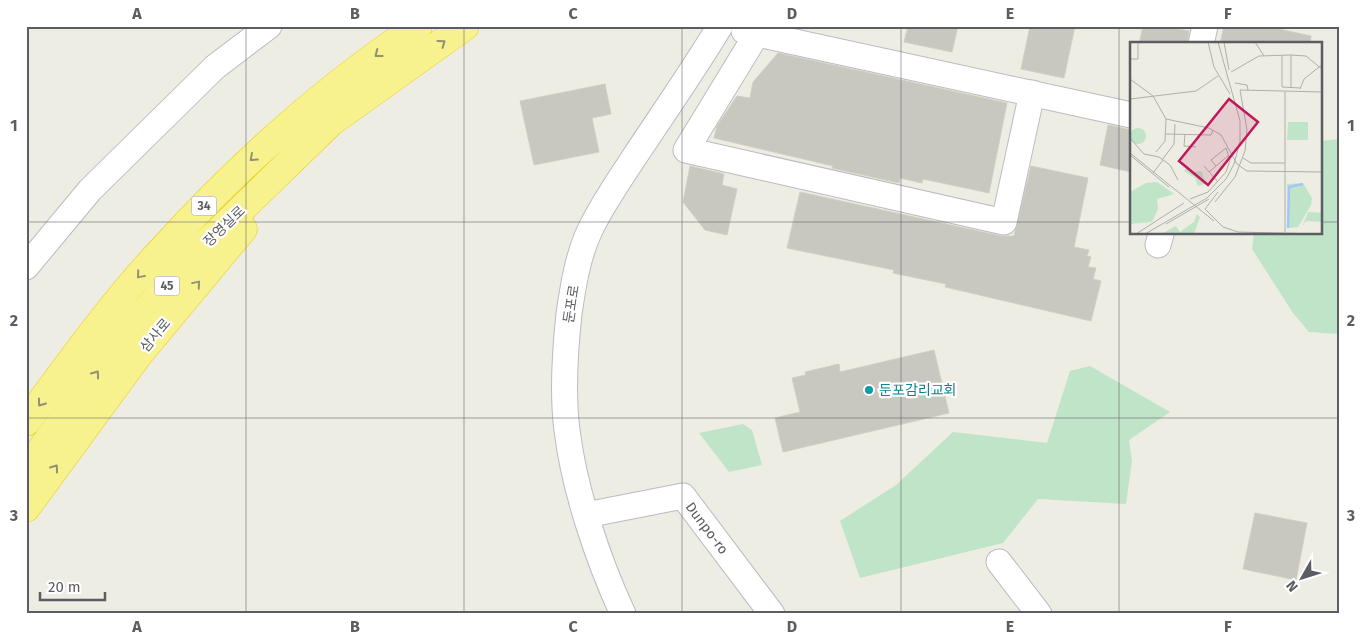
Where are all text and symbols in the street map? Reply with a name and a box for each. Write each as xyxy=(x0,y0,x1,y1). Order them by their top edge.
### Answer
text: A xyxy=(131,4,142,23)
text: B xyxy=(350,4,360,23)
text: C xyxy=(568,4,578,23)
text: D xyxy=(787,4,797,23)
text: E xyxy=(1006,4,1014,23)
text: F xyxy=(1224,4,1232,23)
one-way arrow xyxy=(436,40,445,48)
inset map xyxy=(1130,42,1322,235)
one-way arrow xyxy=(374,48,384,57)
text: 1 xyxy=(10,116,18,135)
text: 1 xyxy=(1347,116,1355,135)
one-way arrow xyxy=(250,152,259,161)
road number: 34 xyxy=(192,197,216,216)
street label: 장영실로 xyxy=(200,202,249,250)
one-way arrow xyxy=(138,269,146,278)
road number: 45 xyxy=(154,276,180,296)
one-way arrow xyxy=(191,281,200,290)
street label: 둔포로 xyxy=(560,284,583,324)
text: 2 xyxy=(10,311,18,330)
text: 2 xyxy=(1347,311,1355,330)
street label: 삼사로 xyxy=(136,315,174,356)
one-way arrow xyxy=(90,370,99,380)
place label: 둔포감리교회 xyxy=(879,382,956,399)
marker: 둔포감리교회 xyxy=(863,384,875,396)
one-way arrow xyxy=(38,397,46,406)
one-way arrow xyxy=(49,464,58,474)
street label: Dunpo-ro xyxy=(682,499,732,558)
text: 3 xyxy=(9,506,18,525)
text: 3 xyxy=(1346,506,1355,525)
north arrow xyxy=(1278,552,1328,602)
scale bar xyxy=(40,570,105,602)
text: N xyxy=(1283,577,1302,595)
text: 20 m xyxy=(48,578,81,596)
text: A xyxy=(131,617,142,636)
text: B xyxy=(350,617,360,636)
text: C xyxy=(568,617,578,636)
text: D xyxy=(787,617,797,636)
text: E xyxy=(1006,617,1014,636)
text: F xyxy=(1224,617,1232,636)

